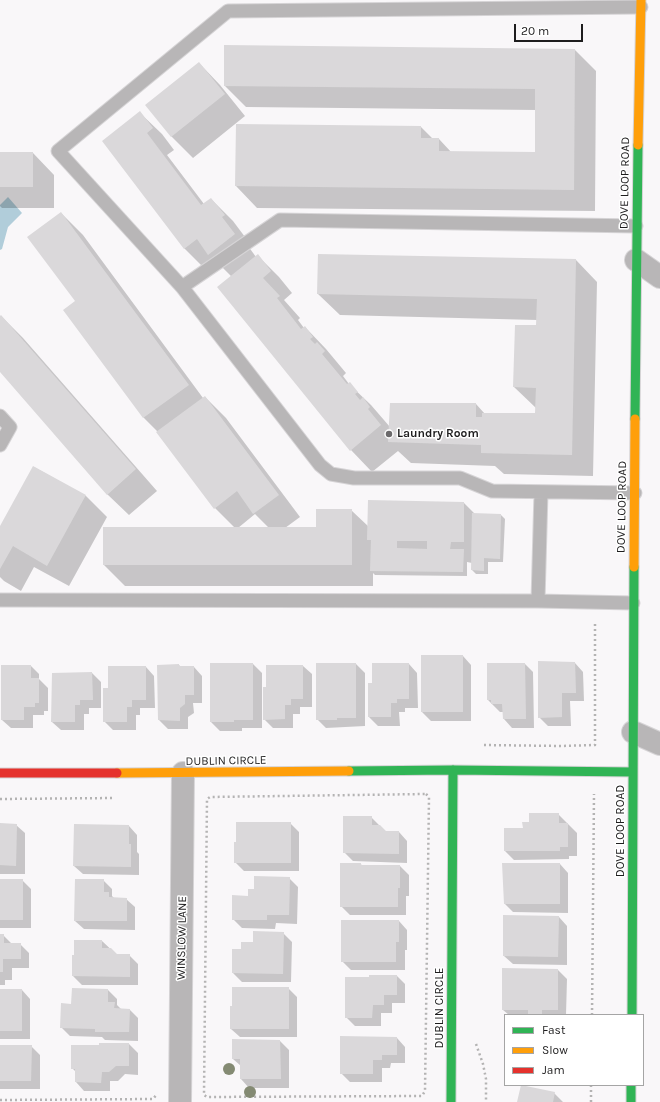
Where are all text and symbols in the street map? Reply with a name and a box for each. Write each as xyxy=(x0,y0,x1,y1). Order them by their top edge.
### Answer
scale bar xyxy=(516,16,585,42)
text: 20 m xyxy=(521,24,549,38)
street label: DOVE LOOP ROAD xyxy=(617,137,633,229)
place label: Laundry Room xyxy=(397,427,479,441)
marker: Laundry Room xyxy=(384,429,394,439)
street label: DOVE LOOP ROAD xyxy=(614,461,630,553)
street label: DUBLIN CIRCLE xyxy=(185,753,267,769)
street label: DOVE LOOP ROAD xyxy=(614,785,628,877)
street label: WINSLOW LANE xyxy=(174,896,190,980)
street label: DUBLIN CIRCLE xyxy=(433,967,447,1049)
legend xyxy=(504,1014,644,1086)
text: Fast xyxy=(542,1023,565,1037)
text: Slow xyxy=(542,1043,568,1057)
text: Jam xyxy=(542,1063,565,1077)

